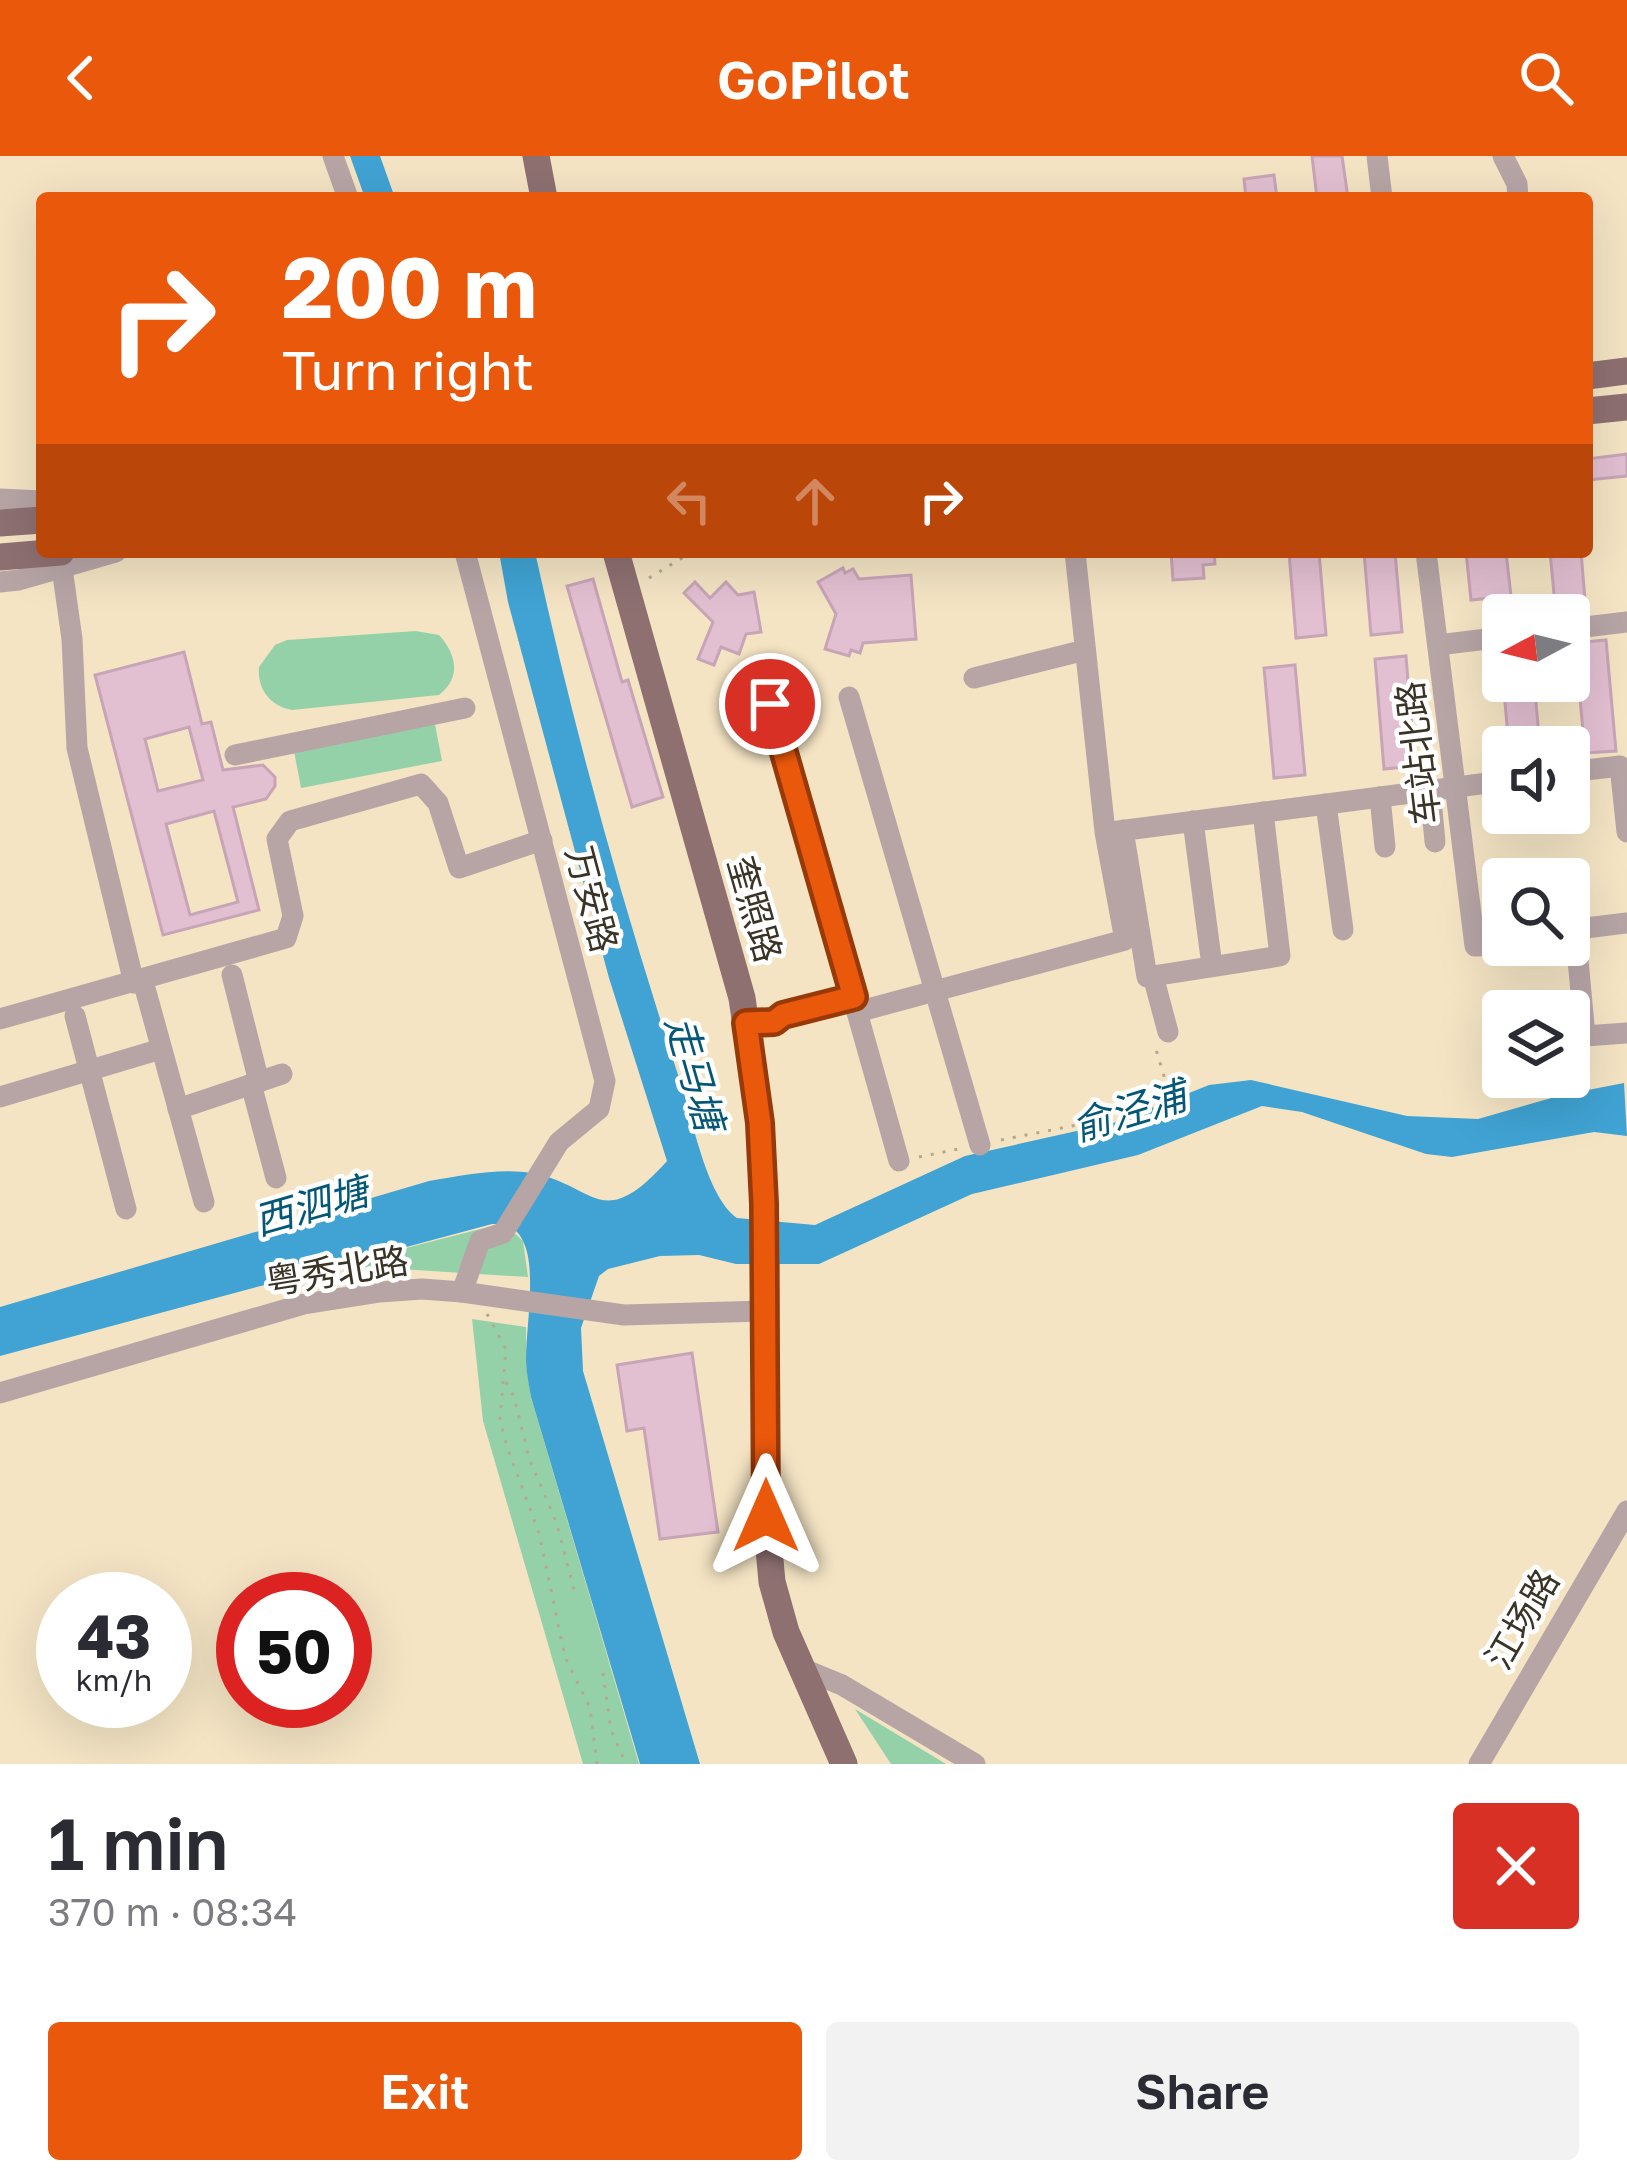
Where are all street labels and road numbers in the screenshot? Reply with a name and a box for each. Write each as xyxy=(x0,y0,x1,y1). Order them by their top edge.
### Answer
street label: 车站北路 xyxy=(1387,679,1448,827)
street label: 万安路 xyxy=(558,841,627,957)
street label: 奎照路 xyxy=(720,851,791,967)
street label: 粤秀北路 xyxy=(262,1238,411,1303)
street label: 江场路 xyxy=(1476,1561,1567,1676)

